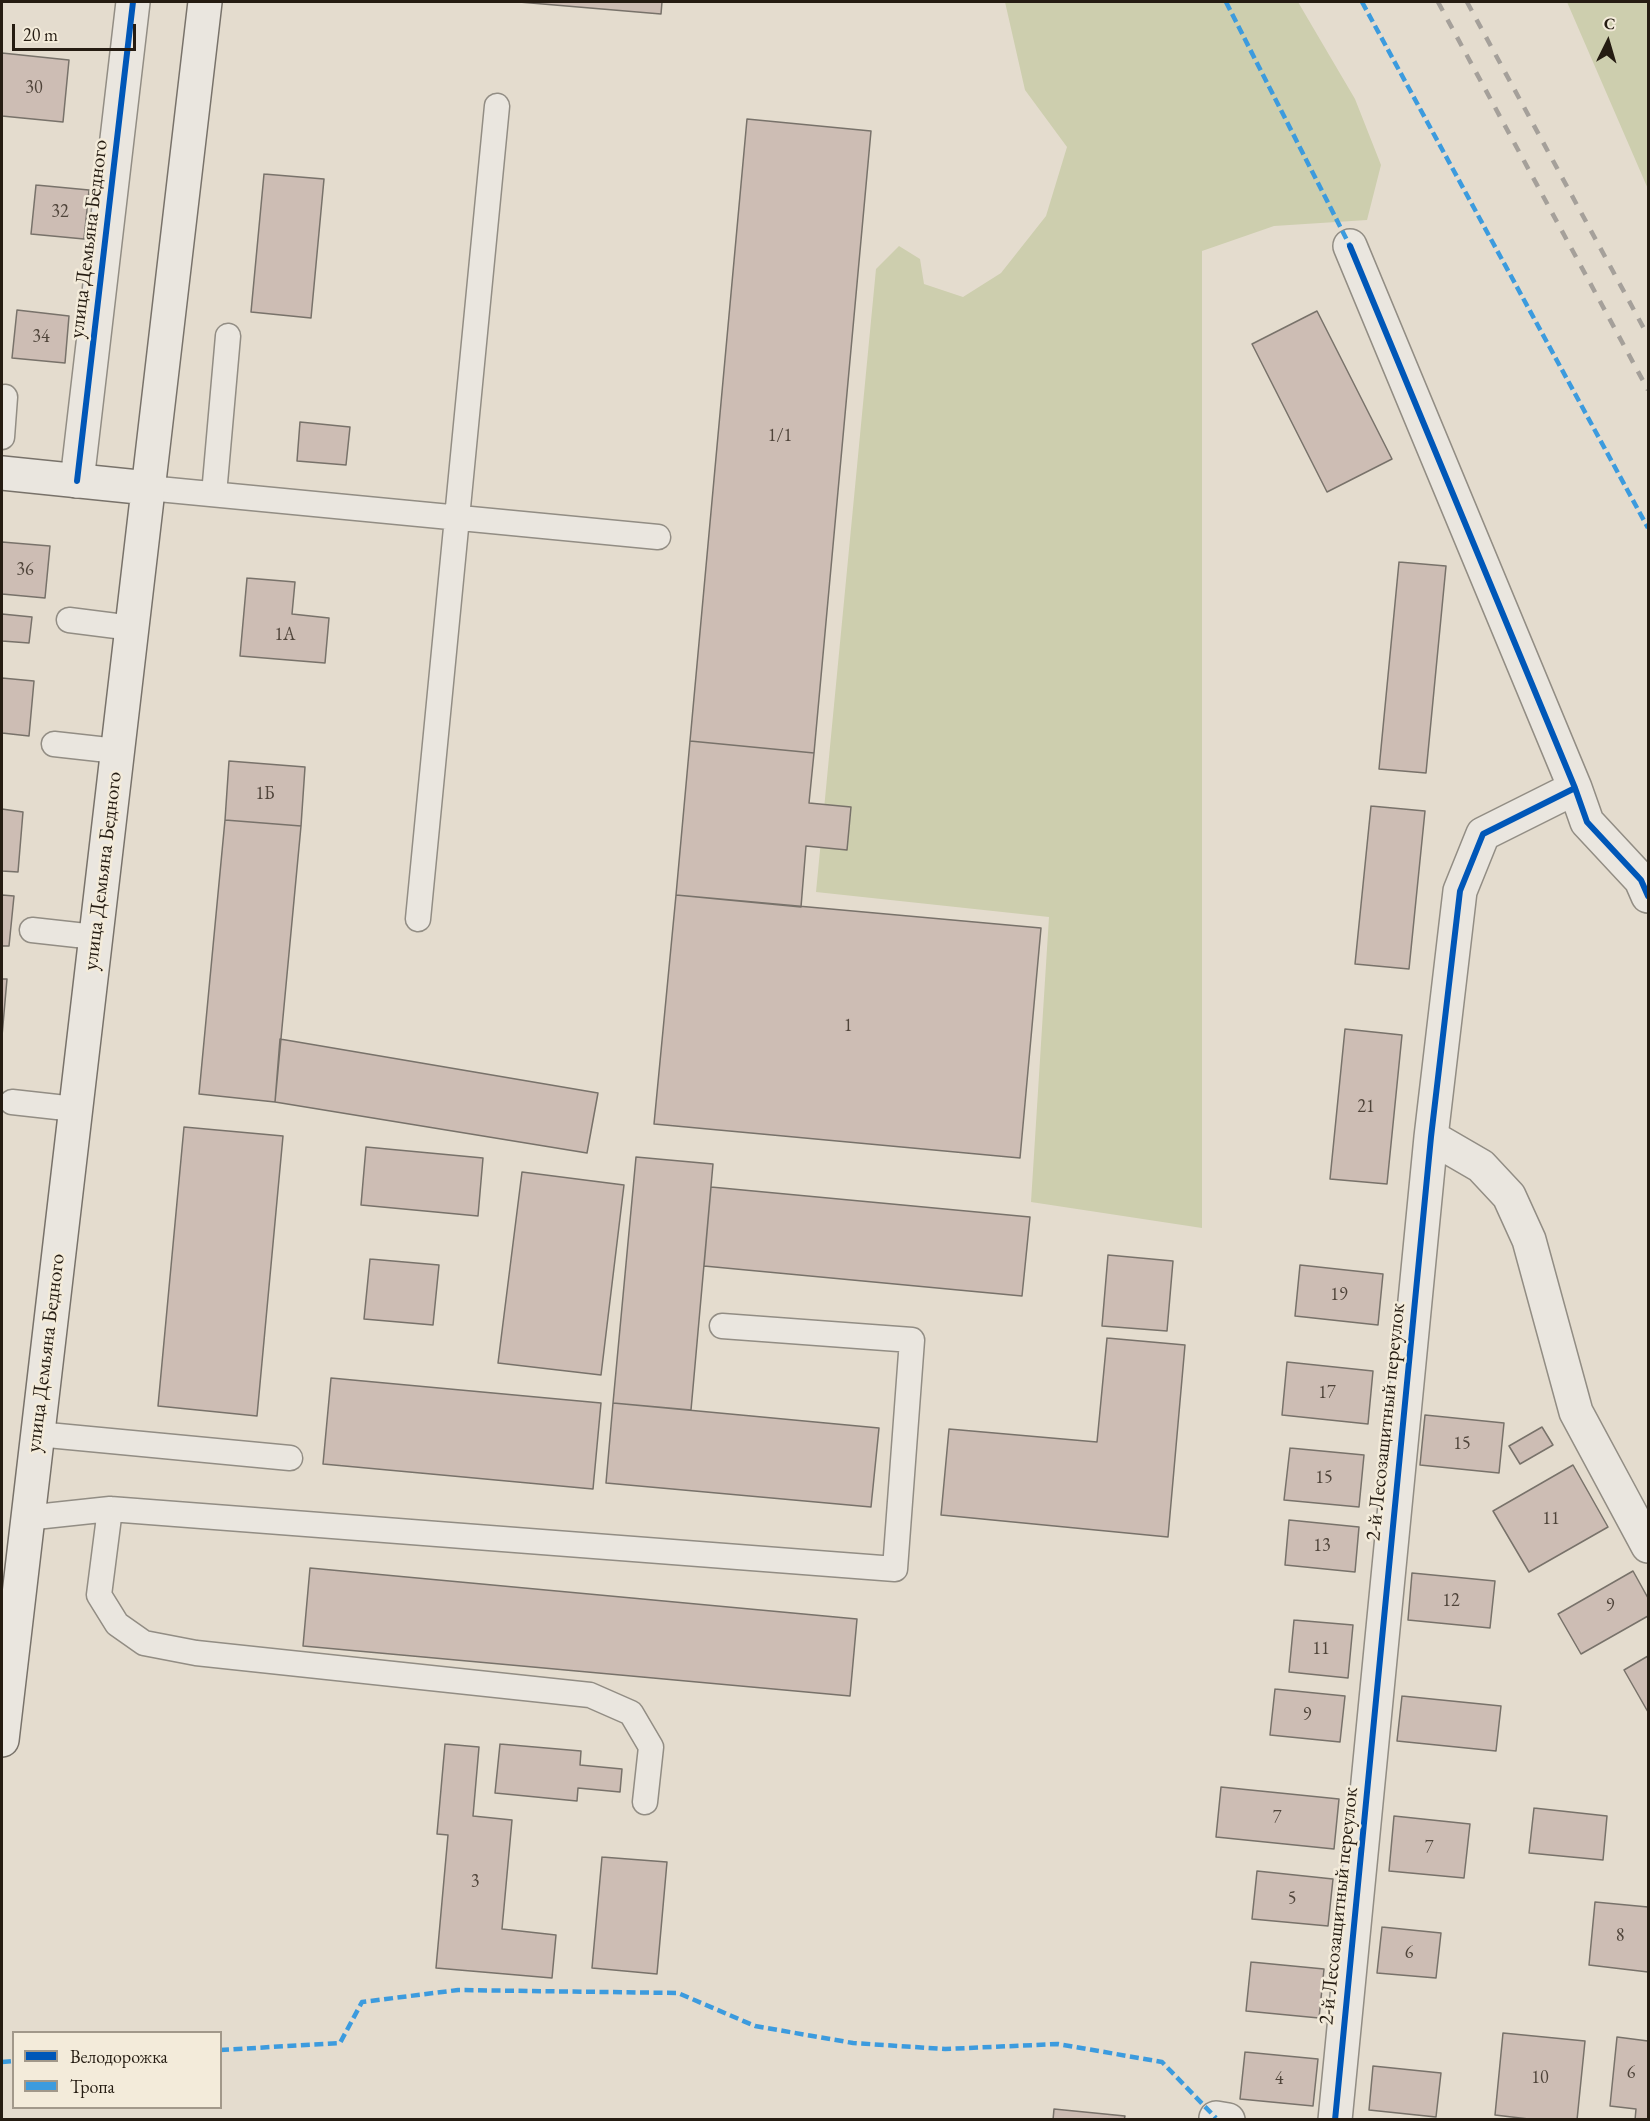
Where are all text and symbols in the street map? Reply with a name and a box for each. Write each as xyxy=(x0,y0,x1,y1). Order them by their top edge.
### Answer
scale bar xyxy=(15,12,140,50)
north arrow xyxy=(1578,12,1638,72)
text: С xyxy=(1603,13,1616,35)
text: 20 m xyxy=(23,23,58,46)
house number: 30 xyxy=(25,77,43,99)
street label: улица Демьяна Бедного xyxy=(64,138,114,340)
house number: 32 xyxy=(51,201,69,223)
house number: 34 xyxy=(32,326,50,348)
house number: 1/1 xyxy=(768,425,792,447)
house number: 36 xyxy=(16,559,34,581)
house number: 1А xyxy=(274,624,296,646)
street label: улица Демьяна Бедного xyxy=(78,770,128,972)
house number: 1Б xyxy=(255,783,275,805)
house number: 1 xyxy=(844,1015,852,1037)
house number: 21 xyxy=(1357,1096,1375,1118)
street label: улица Демьяна Бедного xyxy=(21,1252,71,1454)
house number: 19 xyxy=(1330,1284,1348,1306)
street label: 2-й Лесозащитный переулок xyxy=(1361,1302,1411,1542)
house number: 17 xyxy=(1318,1382,1336,1404)
house number: 15 xyxy=(1453,1433,1471,1455)
house number: 15 xyxy=(1315,1467,1333,1489)
house number: 11 xyxy=(1542,1508,1560,1530)
house number: 13 xyxy=(1313,1535,1331,1557)
house number: 12 xyxy=(1442,1590,1460,1612)
house number: 9 xyxy=(1606,1595,1614,1617)
house number: 11 xyxy=(1312,1638,1330,1660)
house number: 9 xyxy=(1303,1704,1311,1726)
street label: 2-й Лесозащитный переулок xyxy=(1314,1786,1364,2026)
house number: 7 xyxy=(1273,1807,1281,1829)
house number: 7 xyxy=(1425,1837,1433,1859)
house number: 3 xyxy=(471,1871,479,1893)
house number: 5 xyxy=(1288,1888,1296,1910)
house number: 8 xyxy=(1616,1925,1624,1947)
house number: 6 xyxy=(1405,1942,1413,1964)
legend xyxy=(12,2031,222,2109)
text: Велодорожка xyxy=(70,2045,168,2068)
house number: 6 xyxy=(1627,2062,1635,2084)
house number: 10 xyxy=(1531,2067,1549,2089)
house number: 4 xyxy=(1275,2068,1283,2090)
text: Тропа xyxy=(70,2075,115,2098)

